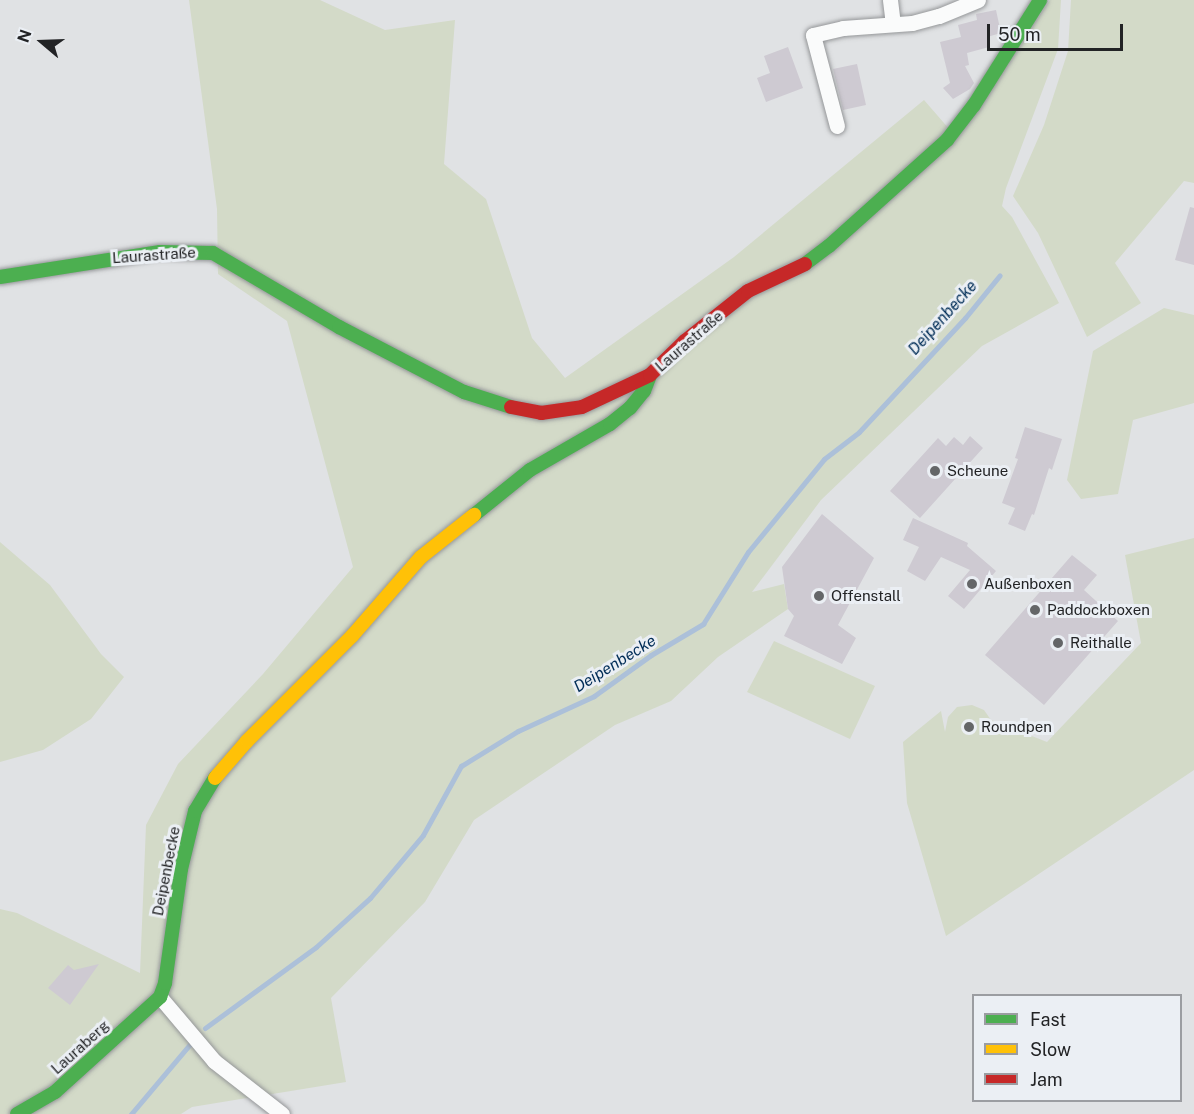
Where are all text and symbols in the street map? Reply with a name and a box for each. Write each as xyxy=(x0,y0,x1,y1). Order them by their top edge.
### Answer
north arrow xyxy=(12,12,72,72)
scale bar xyxy=(990,12,1126,50)
text: 50 m xyxy=(998,24,1041,45)
text: N xyxy=(13,27,36,45)
street label: Laurastraße xyxy=(112,243,196,267)
water label: Deipenbecke xyxy=(905,277,981,359)
street label: Laurastraße xyxy=(651,307,727,375)
place label: Scheune xyxy=(947,462,1008,480)
marker: Scheune xyxy=(928,464,942,478)
place label: Außenboxen xyxy=(984,575,1072,593)
marker: Außenboxen xyxy=(965,577,979,591)
place label: Offenstall xyxy=(831,587,901,605)
marker: Offenstall xyxy=(812,589,826,603)
place label: Paddockboxen xyxy=(1047,601,1150,619)
marker: Paddockboxen xyxy=(1028,603,1042,617)
water label: Deipenbecke xyxy=(570,631,660,697)
place label: Reithalle xyxy=(1070,634,1132,652)
marker: Reithalle xyxy=(1051,636,1065,650)
place label: Roundpen xyxy=(981,718,1052,736)
marker: Roundpen xyxy=(962,720,976,734)
street label: Deipenbecke xyxy=(148,825,184,917)
legend xyxy=(972,994,1182,1102)
text: Fast xyxy=(1030,1009,1066,1030)
street label: Lauraberg xyxy=(47,1016,113,1078)
text: Slow xyxy=(1030,1039,1071,1060)
text: Jam xyxy=(1030,1069,1063,1090)

